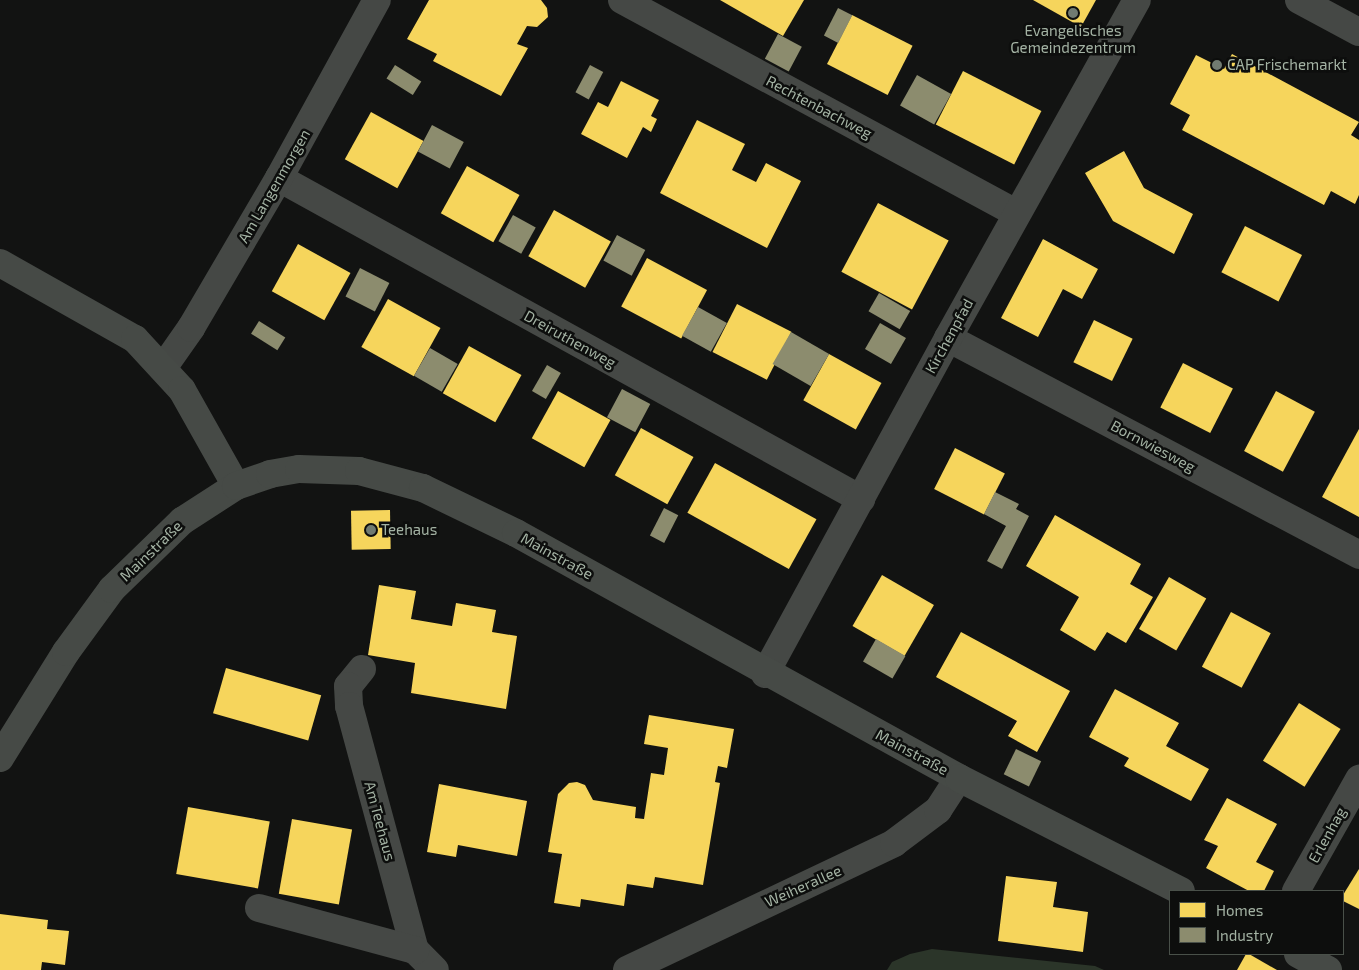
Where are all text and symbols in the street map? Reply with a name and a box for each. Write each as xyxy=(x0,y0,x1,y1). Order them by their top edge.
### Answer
marker: Evangelisches Gemeindezentrum xyxy=(1067,7,1079,19)
place label: Evangelisches Gemeindezentrum xyxy=(1010,21,1136,56)
place label: CAP Frischemarkt xyxy=(1227,56,1347,74)
marker: CAP Frischemarkt xyxy=(1211,59,1223,71)
street label: Rechtenbachweg xyxy=(763,72,875,142)
street label: Am Langenmorgen xyxy=(234,126,314,246)
street label: Kirchenpfad xyxy=(921,296,977,376)
street label: Dreiruthenweg xyxy=(521,306,619,372)
street label: Bornwiesweg xyxy=(1108,416,1198,476)
street label: Mainstraße xyxy=(116,517,186,585)
place label: Teehaus xyxy=(381,521,437,539)
marker: Teehaus xyxy=(365,524,377,536)
street label: Mainstraße xyxy=(518,529,596,583)
street label: Mainstraße xyxy=(873,725,951,779)
street label: Am Teehaus xyxy=(361,779,399,863)
street label: Erlenhag xyxy=(1304,804,1350,866)
street label: Weiherallee xyxy=(762,861,844,911)
legend xyxy=(1169,890,1344,955)
text: Homes xyxy=(1216,901,1263,919)
text: Industry xyxy=(1216,926,1273,944)

